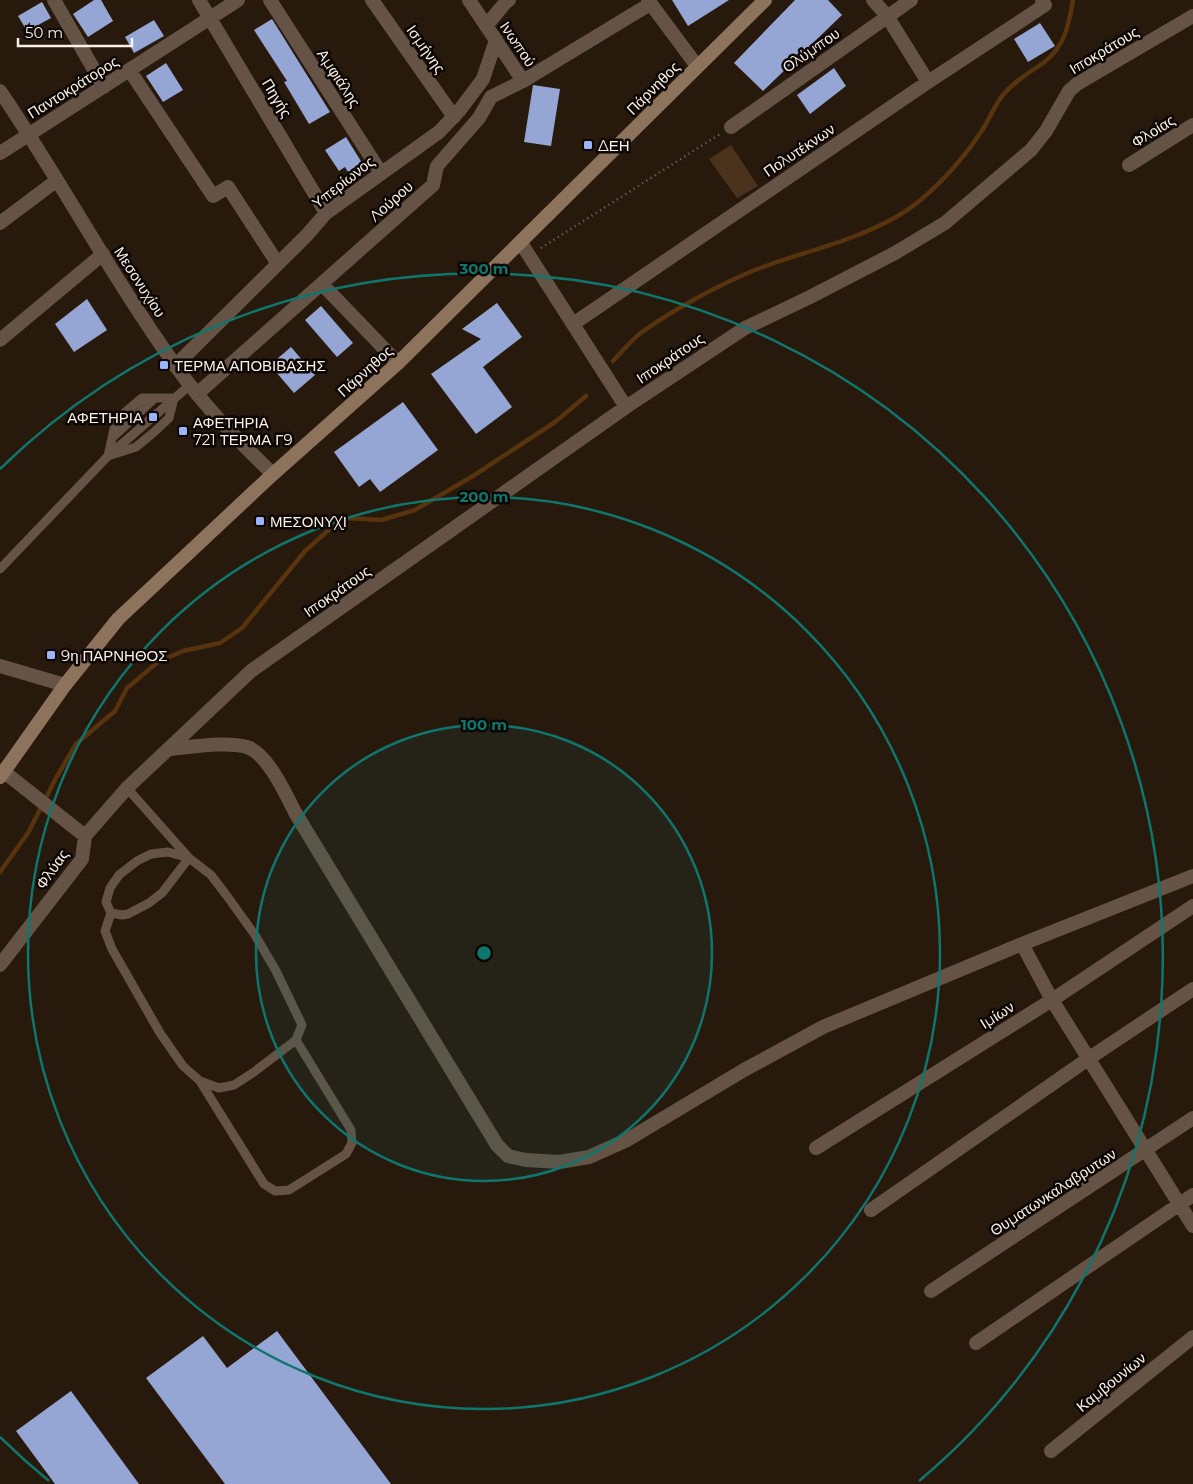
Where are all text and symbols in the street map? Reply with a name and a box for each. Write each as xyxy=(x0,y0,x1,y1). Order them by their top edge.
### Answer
scale bar xyxy=(18,15,131,47)
street label: Ινωπού xyxy=(496,18,540,70)
street label: Ισμήνης xyxy=(402,21,450,77)
street label: Ιποκράτους xyxy=(1066,22,1142,78)
text: 50 m xyxy=(25,23,63,42)
street label: Ολύμπου xyxy=(779,23,843,77)
street label: Αμφιάλης xyxy=(313,45,365,111)
street label: Παντοκράτορος xyxy=(24,51,122,123)
street label: Πάρνηθος xyxy=(622,57,684,119)
street label: Πηγής xyxy=(258,75,296,121)
street label: Φλοίας xyxy=(1128,110,1178,152)
street label: Πολυτέκνων xyxy=(760,119,838,181)
place label: ΔΕΗ xyxy=(598,136,630,155)
marker: ΔΕΗ xyxy=(582,139,594,151)
street label: Υπερίωνος xyxy=(308,152,378,212)
street label: Λούρου xyxy=(365,177,417,225)
street label: Μεσονυχίου xyxy=(110,243,170,321)
text: 300 m xyxy=(458,259,509,278)
street label: Ιποκράτους xyxy=(633,328,707,388)
street label: Πάρνηθος xyxy=(333,341,397,401)
place label: ΤΕΡΜΑ ΑΠΟΒΙΒΑΣΗΣ xyxy=(174,356,326,375)
marker: ΤΕΡΜΑ ΑΠΟΒΙΒΑΣΗΣ xyxy=(158,359,170,371)
place label: ΑΦΕΤΗΡΙΑ xyxy=(67,408,143,427)
marker: ΑΦΕΤΗΡΙΑ xyxy=(147,411,159,423)
place label: ΑΦΕΤΗΡΙΑ 721 ΤΕΡΜΑ Γ9 xyxy=(193,413,293,449)
marker: ΑΦΕΤΗΡΙΑ 721 ΤΕΡΜΑ Γ9 xyxy=(177,425,189,437)
text: 200 m xyxy=(459,487,509,506)
place label: ΜΕΣΟΝΥΧΙ xyxy=(270,512,347,531)
marker: ΜΕΣΟΝΥΧΙ xyxy=(254,515,266,527)
street label: Ιποκράτους xyxy=(300,561,374,621)
place label: 9η ΠΑΡΝΗΘΟΣ xyxy=(61,646,168,665)
marker: 9η ΠΑΡΝΗΘΟΣ xyxy=(45,649,57,661)
text: 100 m xyxy=(461,715,507,734)
street label: Φλύας xyxy=(32,845,72,893)
centre of rings xyxy=(475,944,493,962)
street label: Ιμίων xyxy=(976,997,1018,1033)
street label: Θυματωνκαλαβρυτων xyxy=(986,1144,1120,1240)
street label: Καμβουνίων xyxy=(1072,1348,1150,1416)

